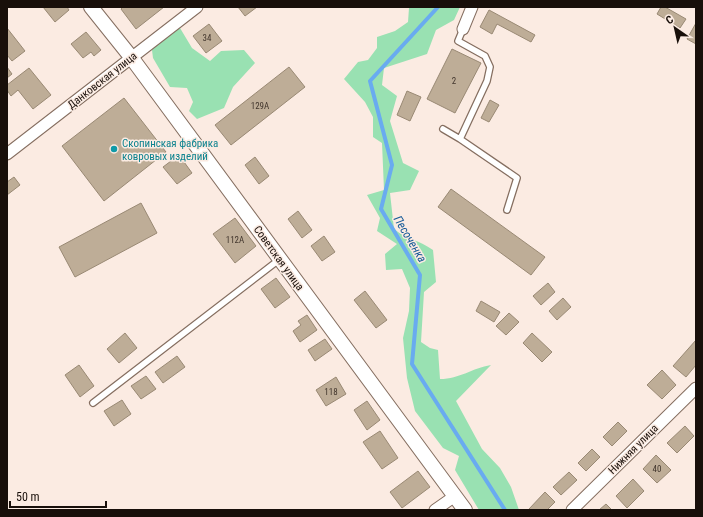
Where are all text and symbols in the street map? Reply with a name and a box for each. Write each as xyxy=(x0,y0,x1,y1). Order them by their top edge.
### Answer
north arrow xyxy=(655,8,695,48)
text: С xyxy=(663,13,676,27)
house number: 34 xyxy=(203,33,212,43)
street label: Данковская улица xyxy=(65,49,140,112)
house number: 2 xyxy=(452,76,457,86)
house number: 129А xyxy=(251,101,269,111)
place label: Скопинская фабрика ковровых изделий xyxy=(122,137,218,163)
marker: Скопинская фабрика ковровых изделий xyxy=(109,144,119,154)
water label: Песоченка xyxy=(391,213,429,265)
street label: Советская улица xyxy=(251,223,306,293)
house number: 112А xyxy=(226,235,244,245)
house number: 118 xyxy=(324,387,338,397)
street label: Нижняя улица xyxy=(606,422,661,477)
house number: 40 xyxy=(653,464,661,474)
scale bar xyxy=(10,483,106,509)
text: 50 m xyxy=(16,490,40,504)

